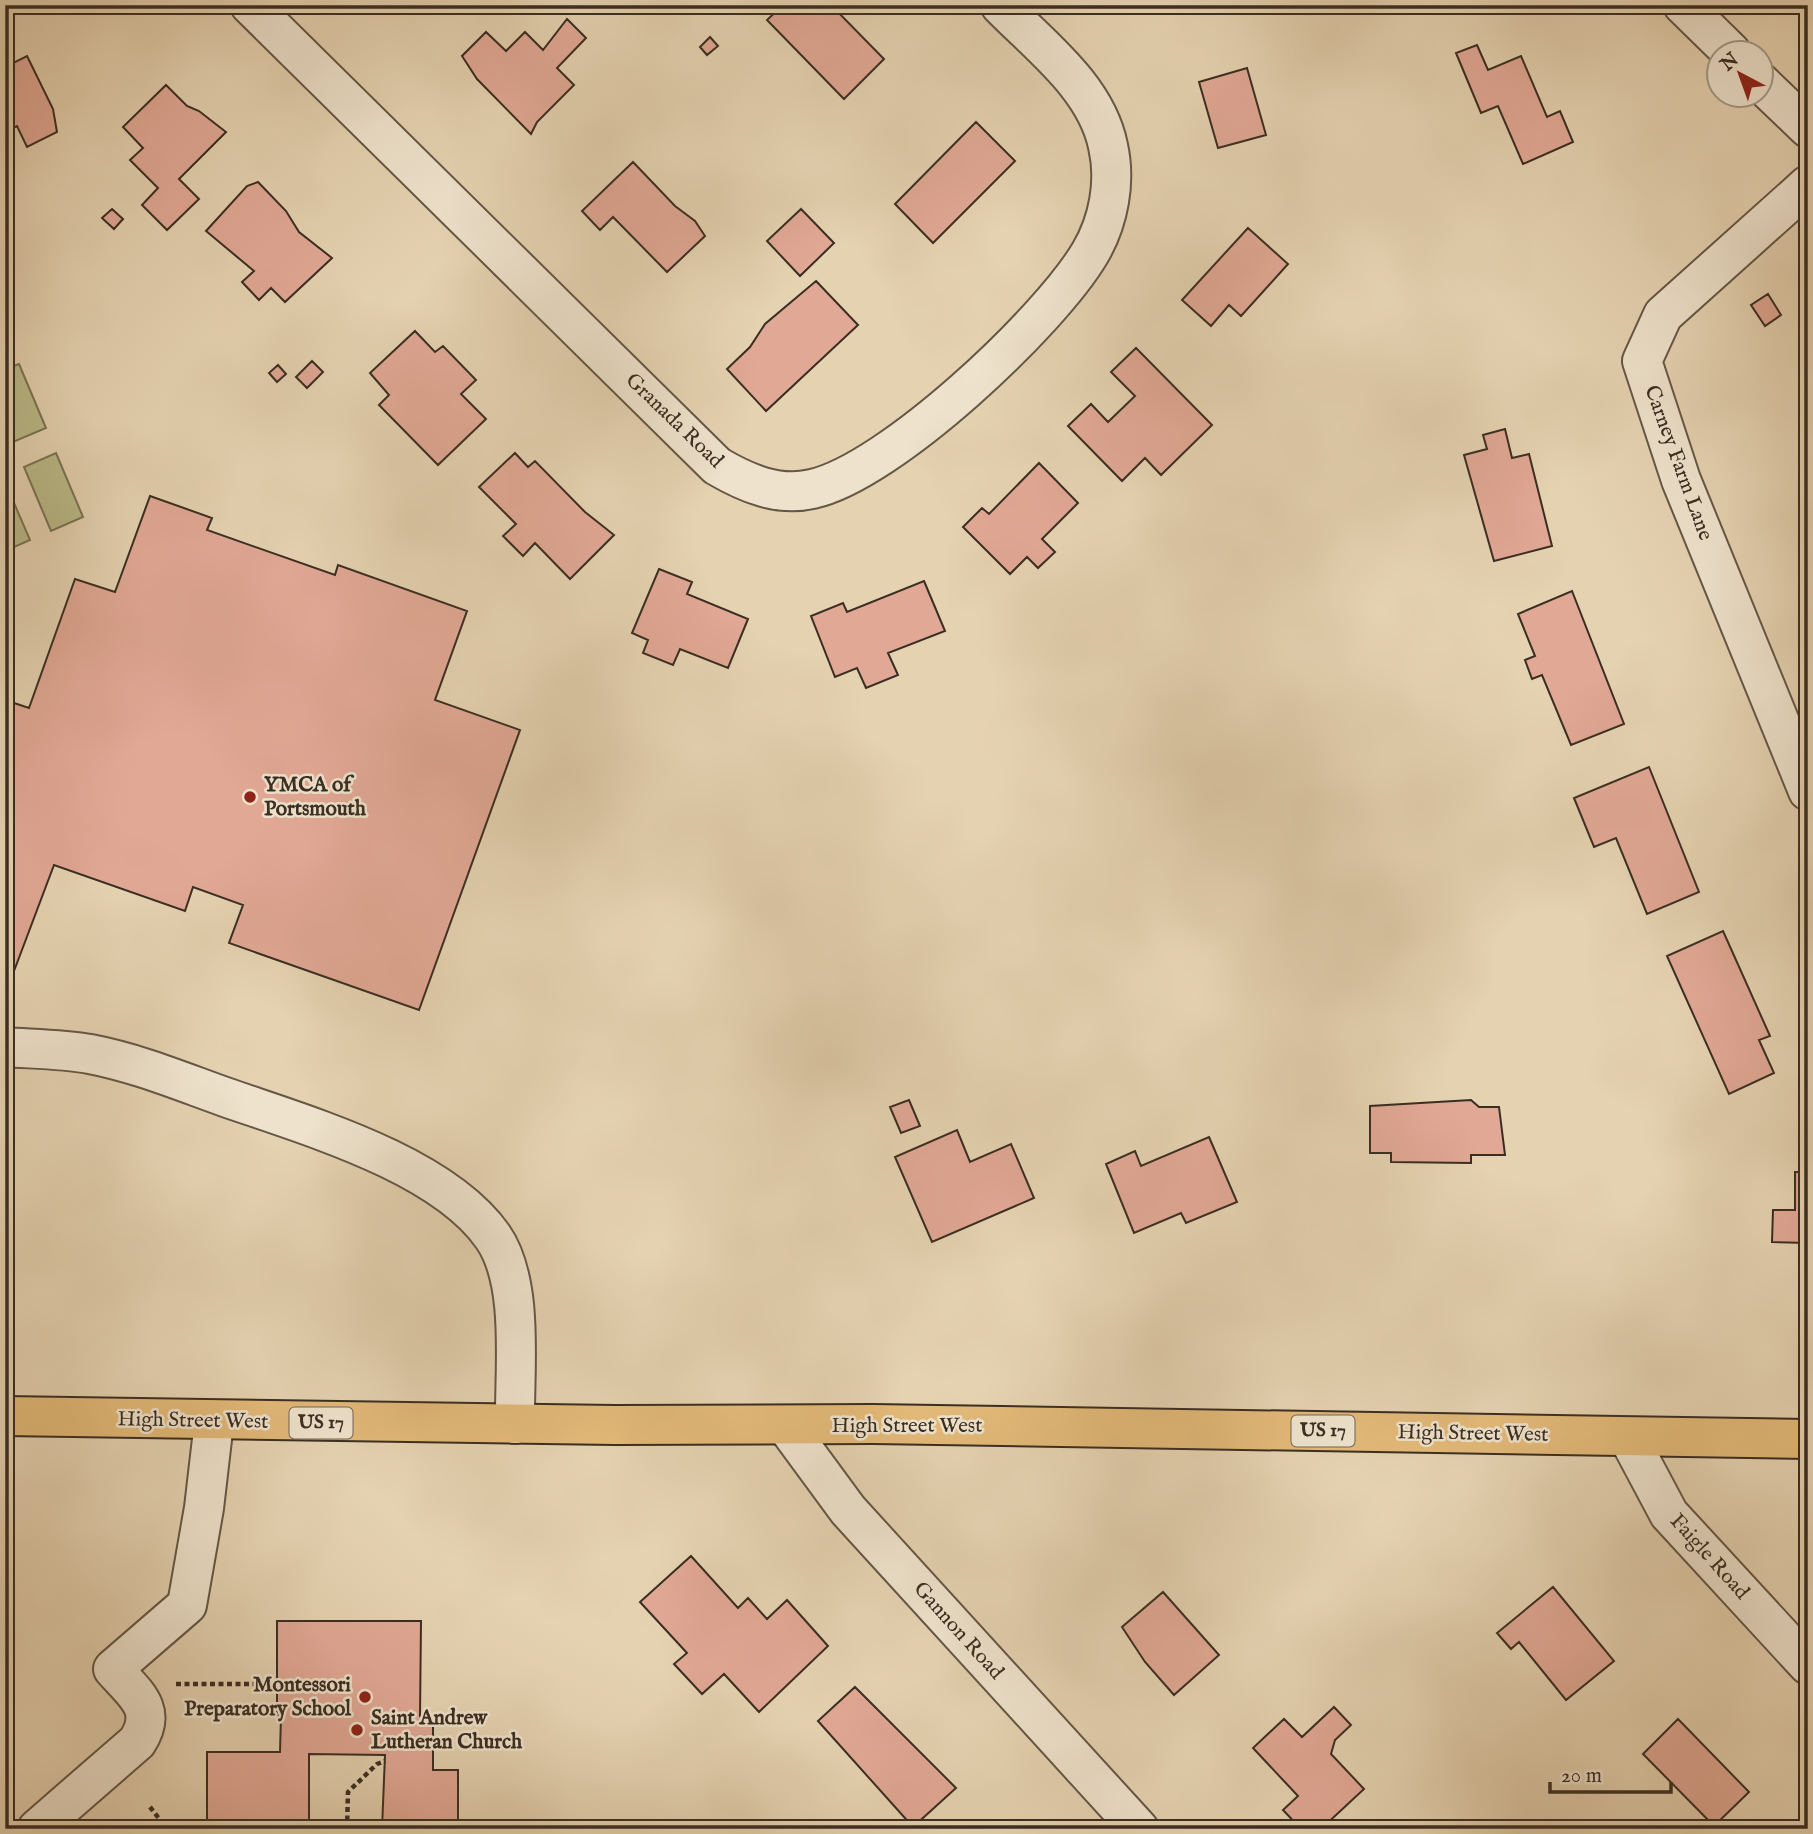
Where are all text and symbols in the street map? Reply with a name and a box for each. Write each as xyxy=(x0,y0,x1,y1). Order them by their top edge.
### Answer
north arrow xyxy=(1704,38,1774,108)
text: N xyxy=(1715,48,1745,78)
street label: Granada Road xyxy=(619,368,729,475)
street label: Carney Farm Lane xyxy=(1637,382,1719,545)
place label: YMCA of Portsmouth xyxy=(264,772,367,823)
marker: YMCA of Portsmouth xyxy=(242,789,258,805)
street label: High Street West xyxy=(117,1406,269,1436)
road number: US 17 xyxy=(290,1408,352,1438)
street label: High Street West xyxy=(832,1413,982,1440)
road number: US 17 xyxy=(1292,1415,1354,1446)
street label: High Street West xyxy=(1397,1419,1549,1449)
street label: Faigle Road xyxy=(1663,1508,1755,1606)
street label: Gannon Road xyxy=(907,1576,1010,1686)
place label: Montessori Preparatory School xyxy=(184,1672,352,1723)
marker: Montessori Preparatory School xyxy=(357,1689,373,1705)
place label: Saint Andrew Lutheran Church xyxy=(371,1705,523,1756)
marker: Saint Andrew Lutheran Church xyxy=(349,1722,365,1738)
scale bar xyxy=(1550,1750,1671,1794)
text: 20 m xyxy=(1561,1763,1602,1790)

